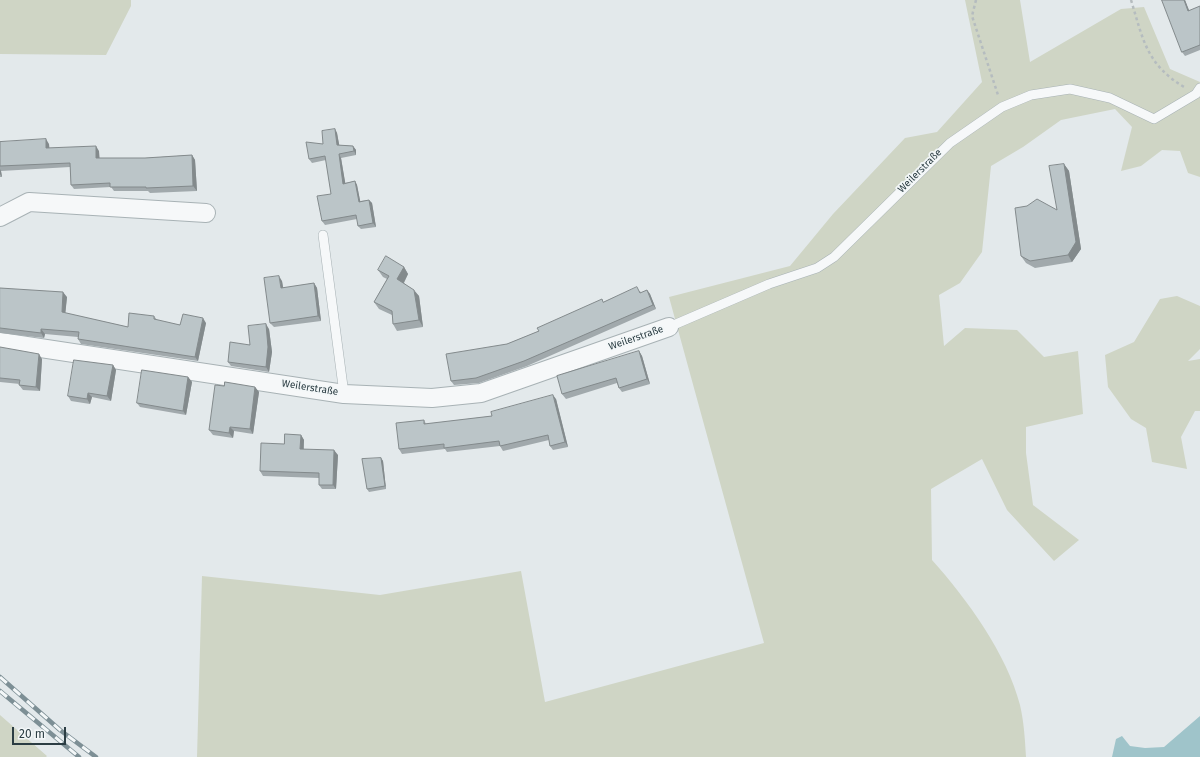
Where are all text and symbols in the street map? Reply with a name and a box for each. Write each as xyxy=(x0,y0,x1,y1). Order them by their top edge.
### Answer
street label: Weilerstraße xyxy=(896,147,944,195)
street label: Weilerstraße xyxy=(607,323,665,353)
street label: Weilerstraße xyxy=(281,378,339,398)
scale bar xyxy=(14,719,68,745)
text: 20 m xyxy=(19,727,45,741)

